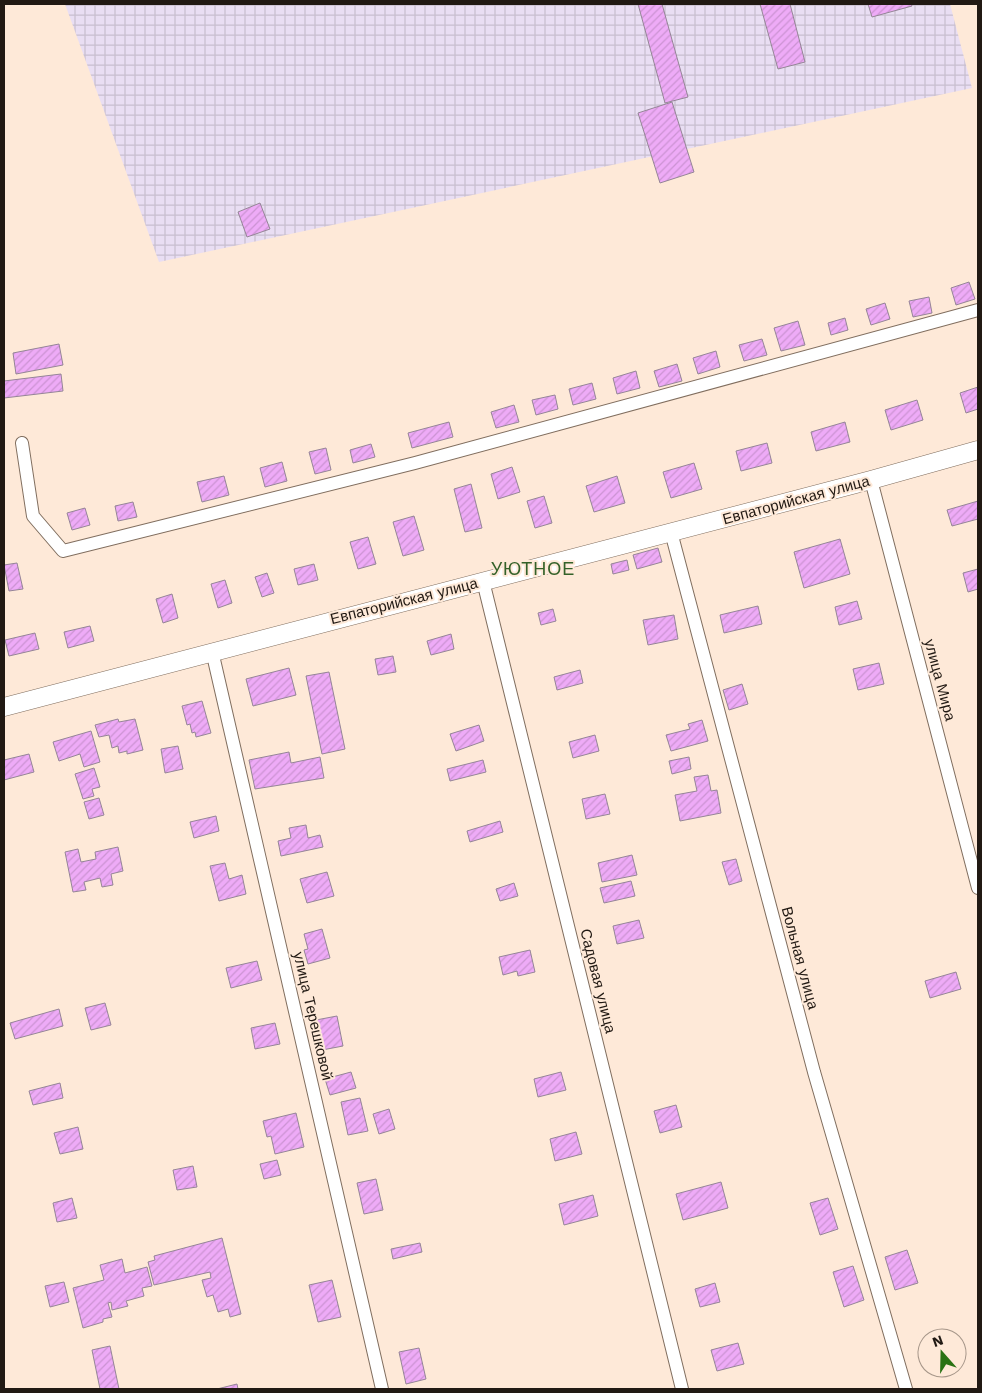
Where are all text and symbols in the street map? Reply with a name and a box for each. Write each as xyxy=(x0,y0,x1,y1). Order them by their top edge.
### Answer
street label: Евпаторийская улица xyxy=(721,472,872,528)
district label: УЮТНОЕ xyxy=(491,558,575,579)
street label: Евпаторийская улица xyxy=(328,574,480,628)
street label: улица Мира xyxy=(920,637,960,723)
street label: Вольная улица xyxy=(778,905,823,1012)
street label: Садовая улица xyxy=(576,927,620,1036)
street label: улица Терешковой xyxy=(289,950,337,1082)
north arrow xyxy=(917,1328,967,1378)
text: N xyxy=(930,1331,945,1350)

